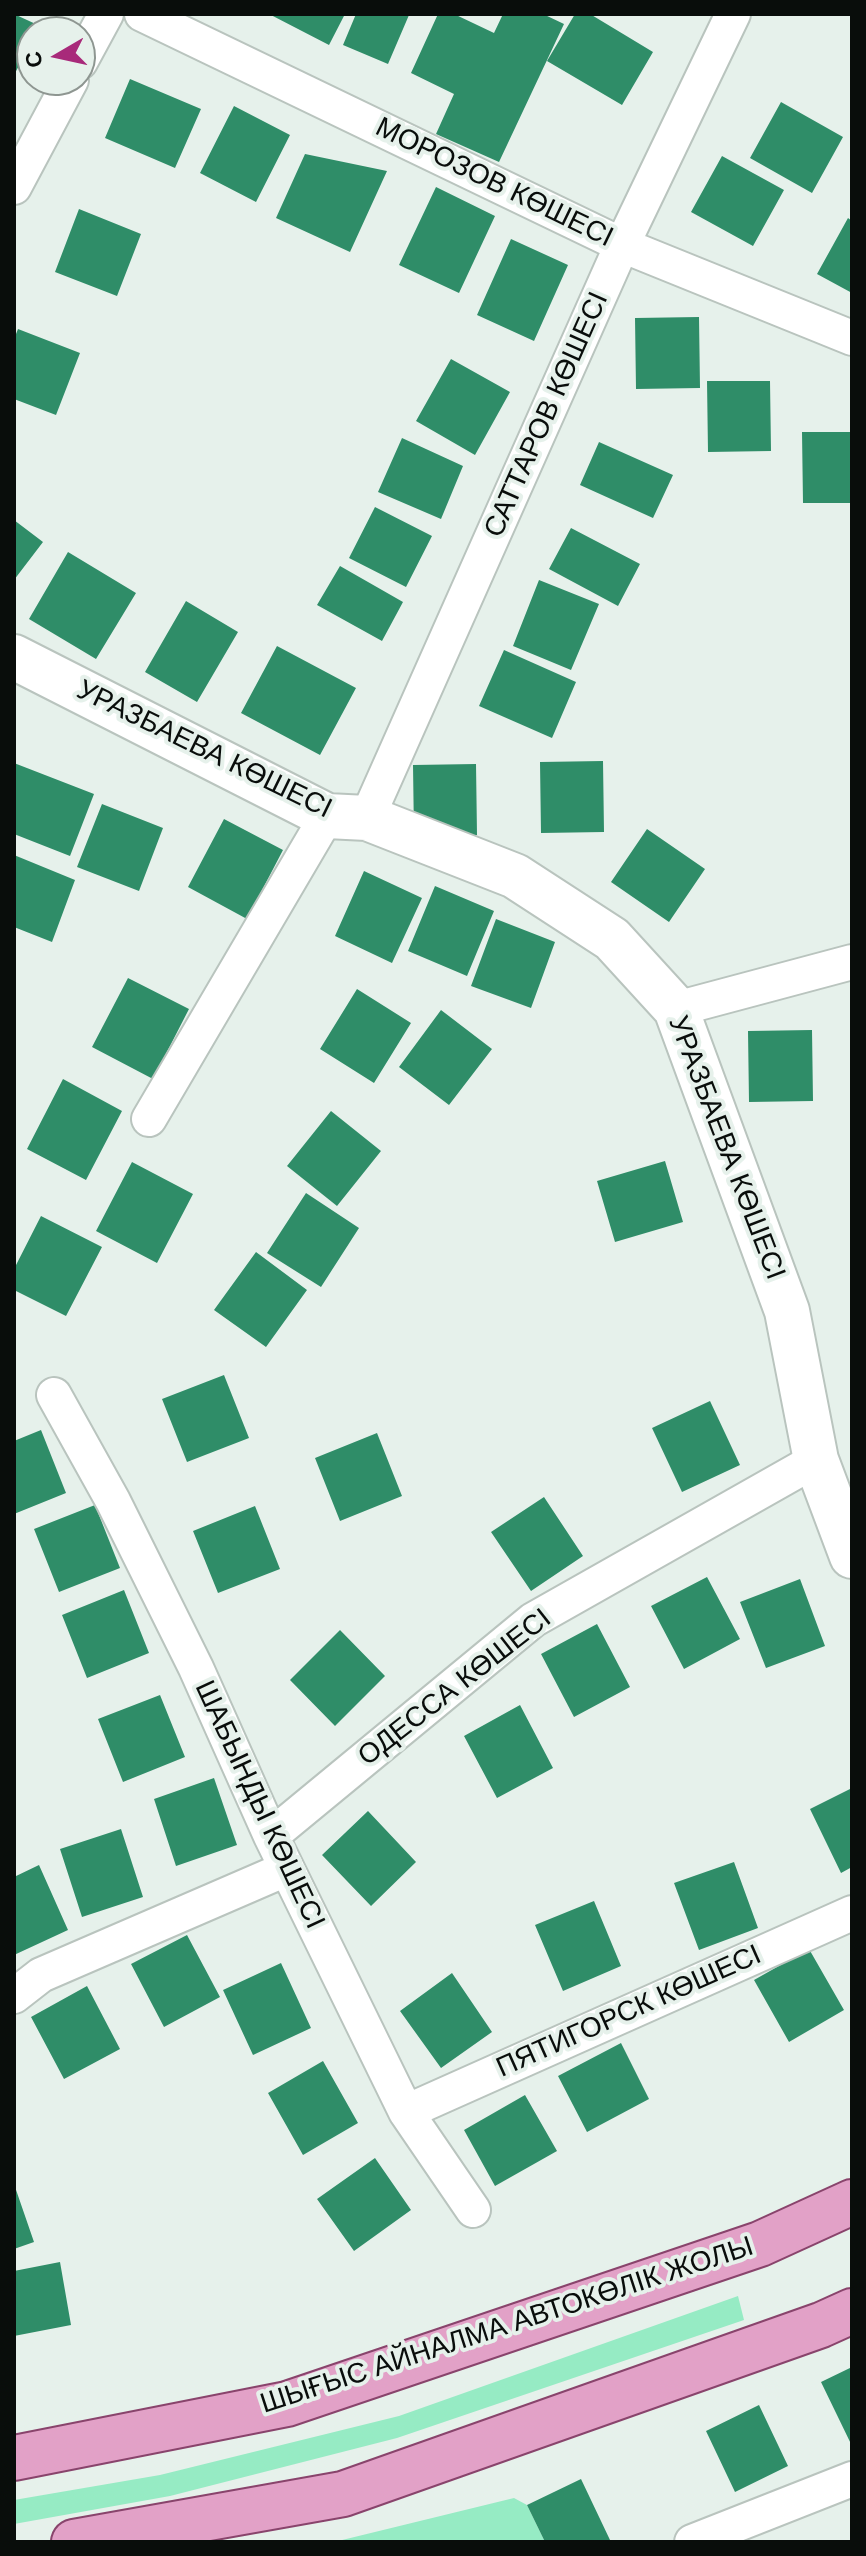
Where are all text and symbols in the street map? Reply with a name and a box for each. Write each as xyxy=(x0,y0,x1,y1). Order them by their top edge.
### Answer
north arrow xyxy=(16,16,96,96)
text: С xyxy=(20,50,47,69)
street label: МОРОЗОВ КӨШЕСІ xyxy=(370,111,618,255)
street label: САТТАРОВ КӨШЕСІ xyxy=(478,287,616,543)
street label: УРАЗБАЕВА КӨШЕСІ xyxy=(71,674,337,826)
street label: УРАЗБАЕВА КӨШЕСІ xyxy=(660,1011,792,1285)
street label: ОДЕССА КӨШЕСІ xyxy=(352,1602,558,1774)
street label: ШАБЫНДЫ КӨШЕСІ xyxy=(187,1676,331,1934)
street label: ПЯТИГОРСК КӨШЕСІ xyxy=(492,1938,766,2086)
street label: ШЫҒЫС АЙНАЛМА АВТОКӨЛІК ЖОЛЫ xyxy=(256,2230,758,2422)

